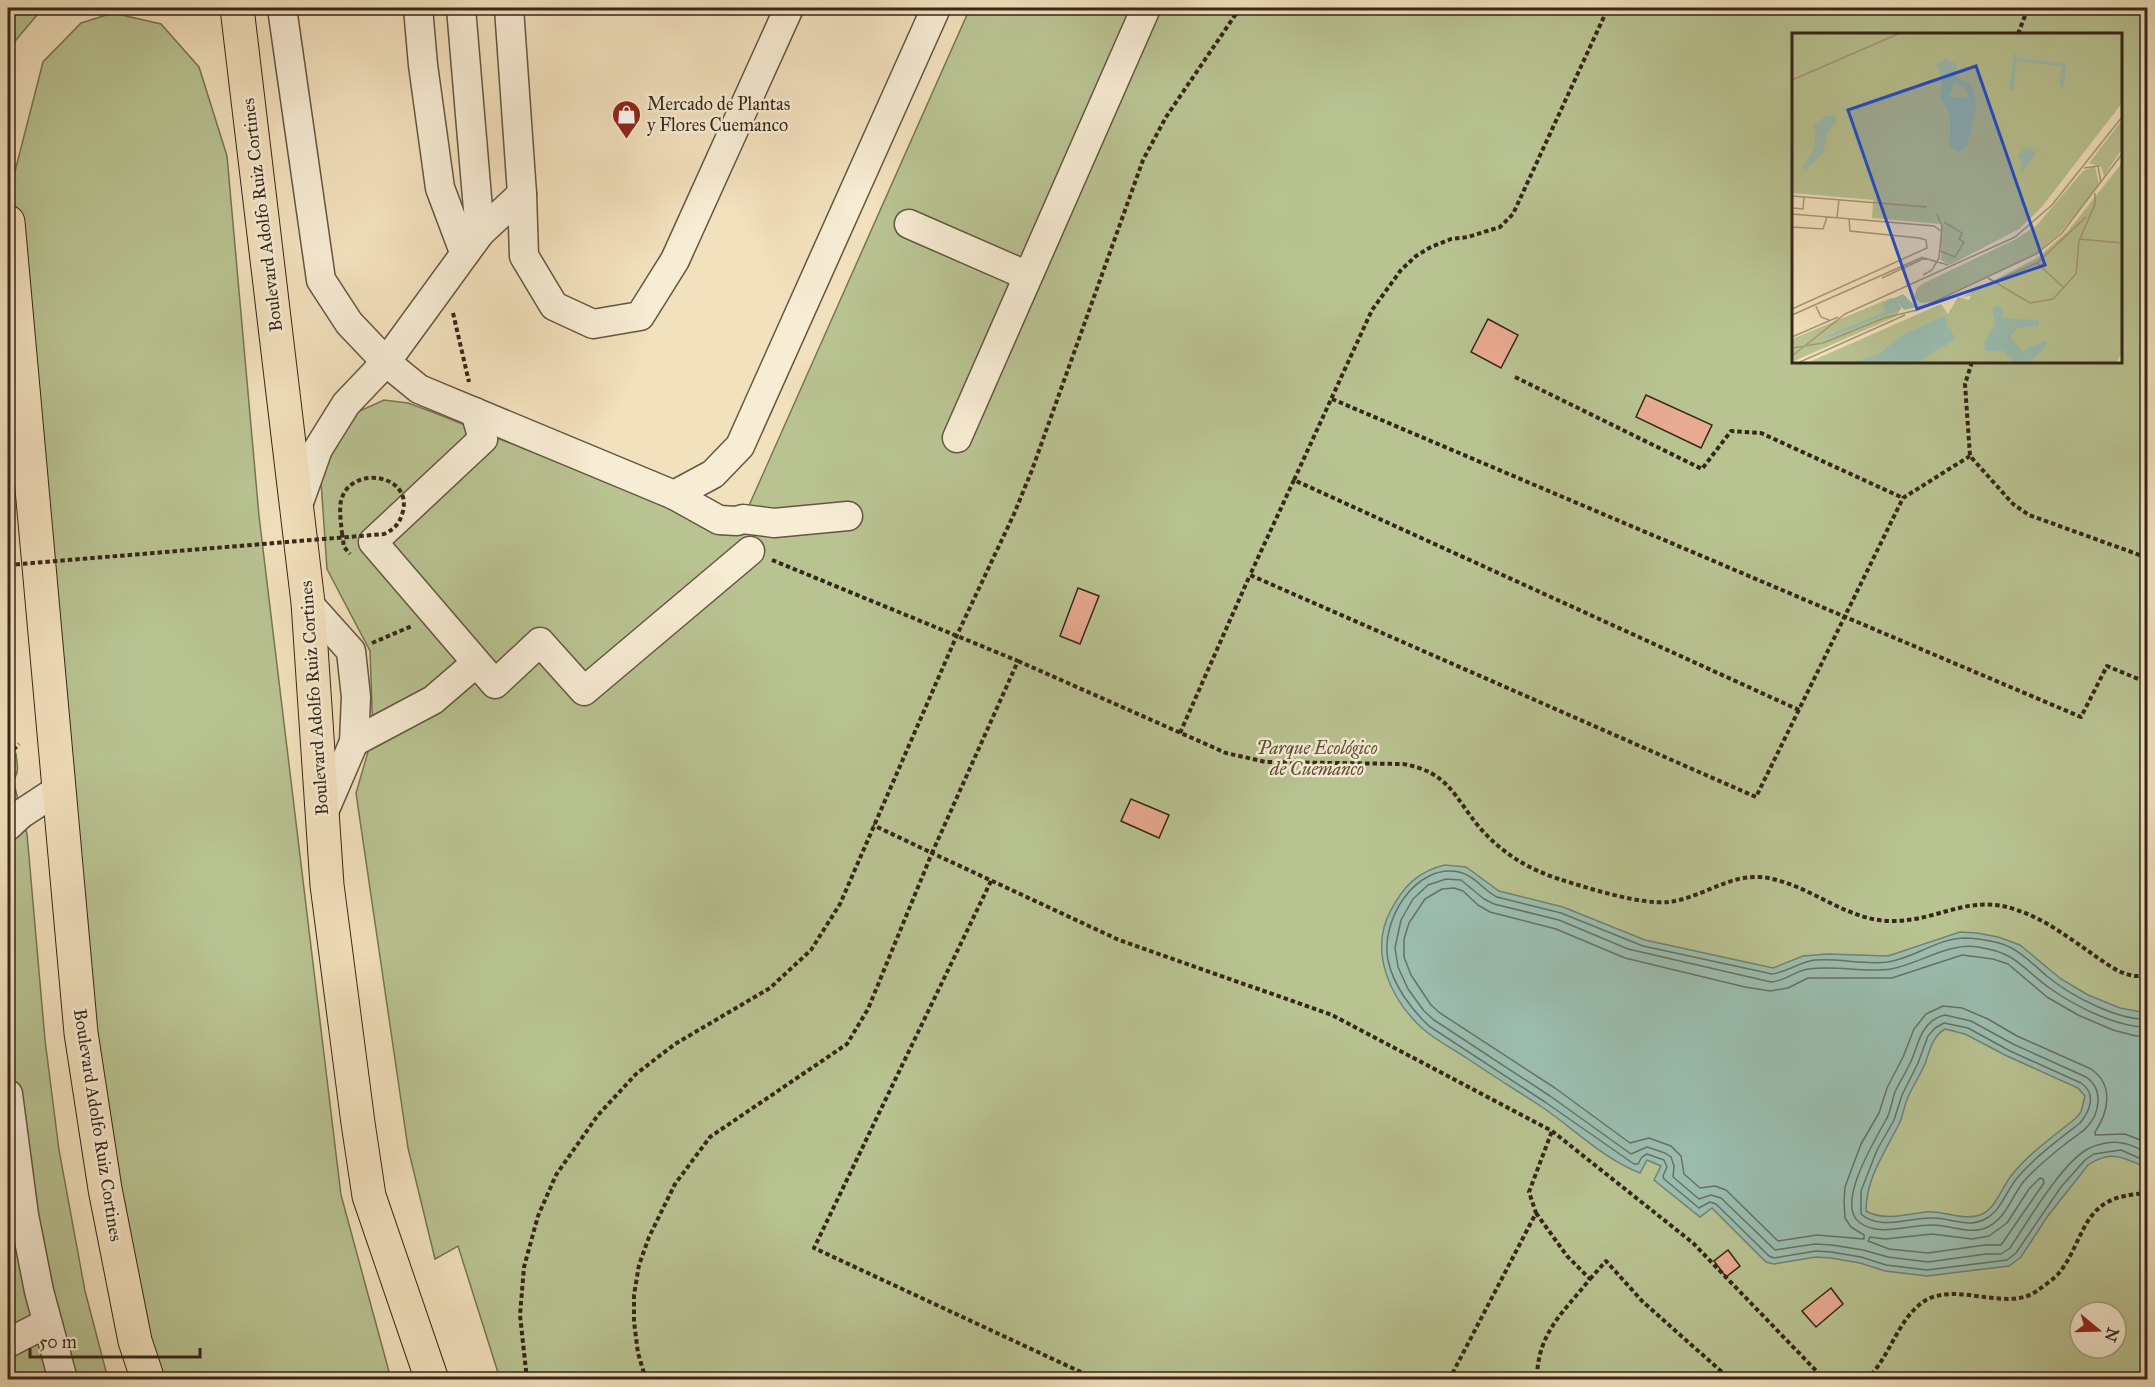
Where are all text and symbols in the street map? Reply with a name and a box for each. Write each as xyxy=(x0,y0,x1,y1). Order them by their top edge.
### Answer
inset map xyxy=(1792,33,2122,363)
place label: Mercado de Plantas y Flores Cuemanco xyxy=(647,93,790,136)
street label: Boulevard Adolfo Ruiz Cortines xyxy=(237,97,287,333)
shop icon: Mercado de Plantas y Flores Cuemanco xyxy=(610,98,642,140)
street label: Boulevard Adolfo Ruiz Cortines xyxy=(295,580,333,816)
park label: Parque Ecológico de Cuemanco xyxy=(1256,737,1378,780)
street label: Boulevard Adolfo Ruiz Cortines xyxy=(69,1007,127,1243)
north arrow xyxy=(2068,1300,2128,1360)
scale bar xyxy=(30,1321,200,1359)
text: N xyxy=(2100,1325,2123,1345)
text: 50 m xyxy=(39,1331,77,1353)

